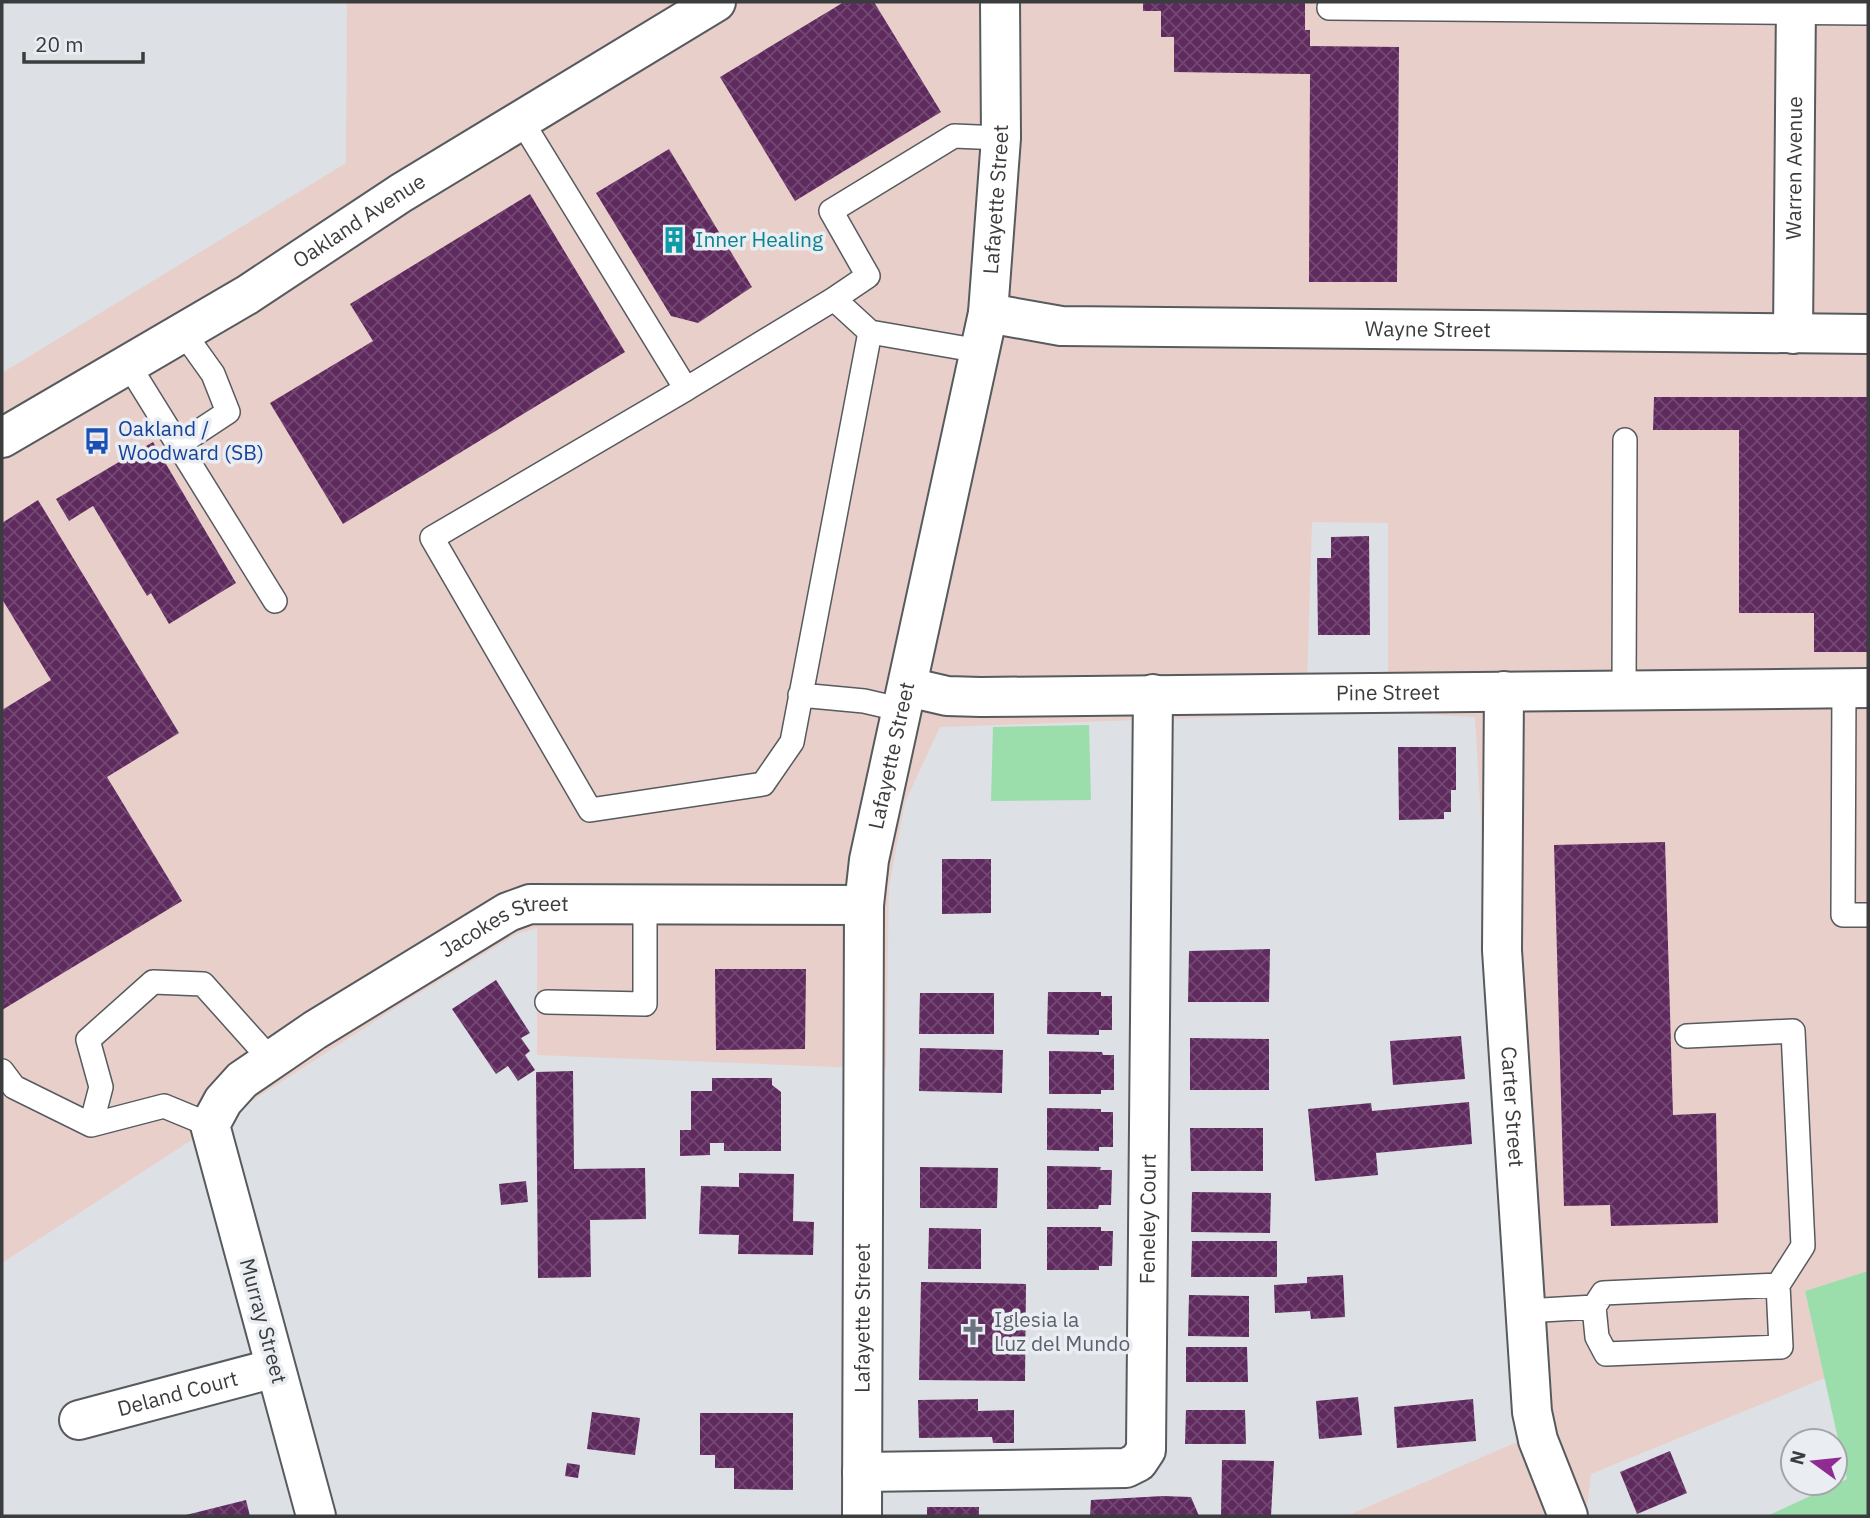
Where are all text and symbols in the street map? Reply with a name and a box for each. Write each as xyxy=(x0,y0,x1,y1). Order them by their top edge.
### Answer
scale bar xyxy=(24,21,144,65)
text: 20 m xyxy=(35,30,84,58)
street label: Warren Avenue xyxy=(1779,96,1808,240)
street label: Lafayette Street xyxy=(976,124,1014,275)
street label: Oakland Avenue xyxy=(287,167,430,274)
building icon: Inner Healing xyxy=(659,225,689,255)
place label: Inner Healing xyxy=(695,225,823,253)
street label: Wayne Street xyxy=(1365,314,1491,343)
place label: Oakland / Woodward (SB) xyxy=(118,414,264,466)
bus stop icon: Oakland / Woodward (SB) xyxy=(82,426,112,456)
street label: Pine Street xyxy=(1336,677,1440,706)
street label: Lafayette Street xyxy=(861,679,920,832)
street label: Jacokes Street xyxy=(434,889,569,963)
street label: Carter Street xyxy=(1495,1045,1531,1168)
street label: Feneley Court xyxy=(1133,1153,1162,1284)
street label: Lafayette Street xyxy=(847,1243,876,1393)
street label: Murray Street xyxy=(234,1255,294,1386)
place label: Iglesia la Luz del Mundo xyxy=(994,1305,1130,1357)
church icon: Iglesia la Luz del Mundo xyxy=(958,1317,988,1347)
street label: Deland Court xyxy=(114,1364,241,1422)
north arrow xyxy=(1779,1427,1849,1497)
text: N xyxy=(1784,1448,1811,1467)

